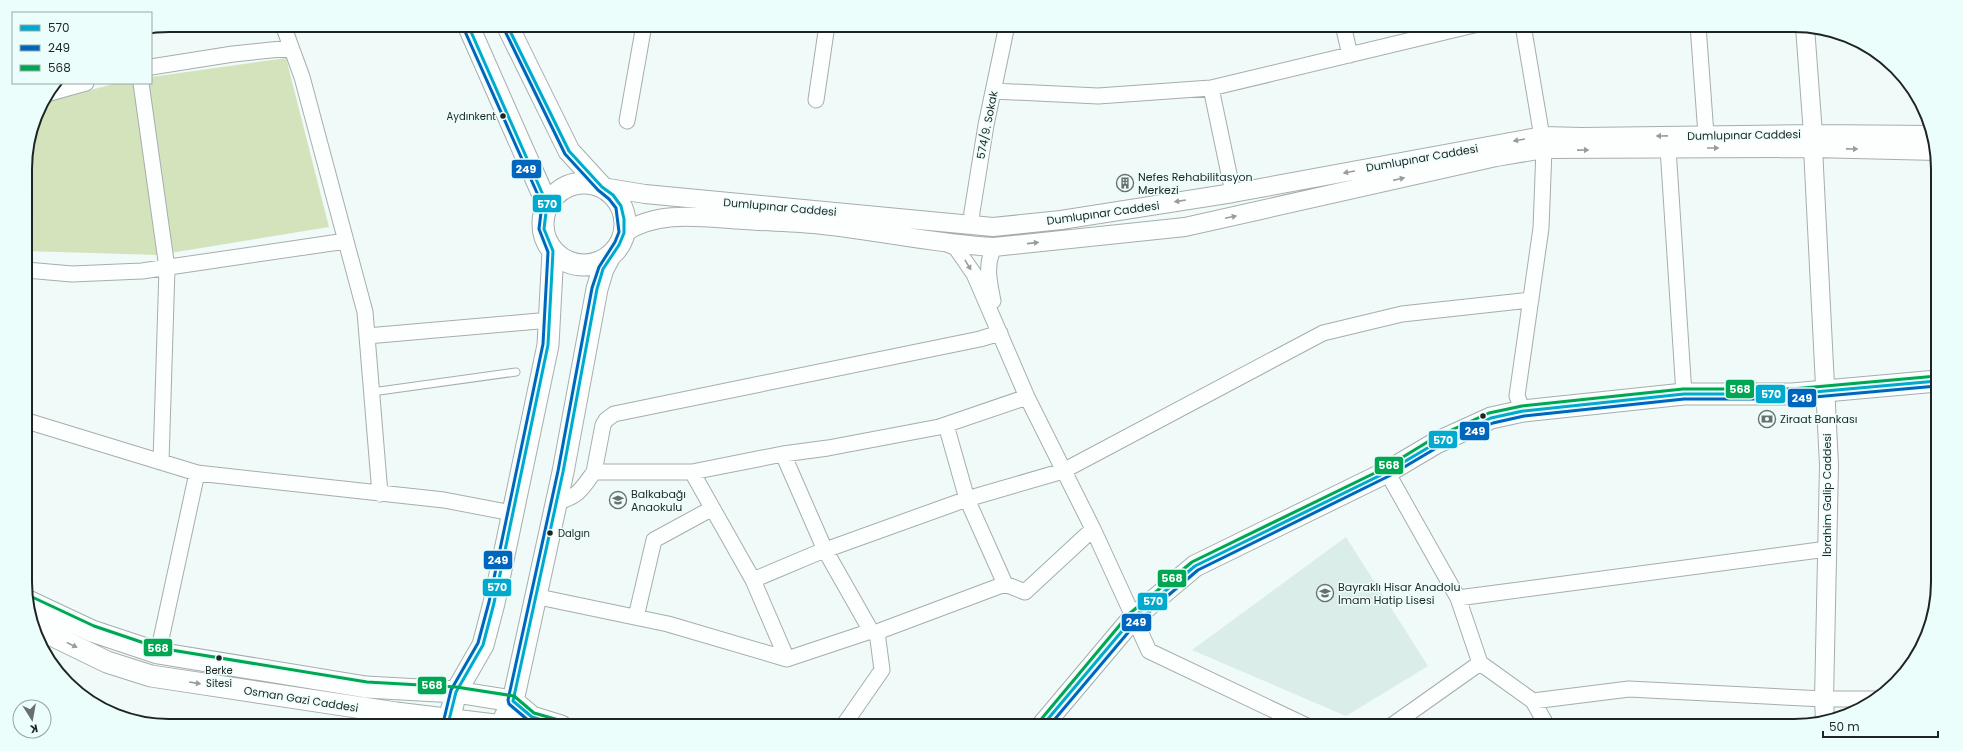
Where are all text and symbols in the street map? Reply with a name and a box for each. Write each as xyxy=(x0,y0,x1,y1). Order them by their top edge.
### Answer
legend xyxy=(12,12,152,84)
text: 570 xyxy=(48,19,70,36)
text: 249 xyxy=(48,39,70,56)
text: 568 xyxy=(48,59,71,76)
street label: 574/9. Sokak xyxy=(973,89,1002,161)
place label: Aydınkent xyxy=(447,109,496,124)
marker: Aydınkent xyxy=(498,111,508,121)
street label: Dumlupınar Caddesi xyxy=(1687,126,1801,144)
one-way arrow xyxy=(1655,133,1668,139)
one-way arrow xyxy=(1512,138,1525,144)
street label: Dumlupınar Caddesi xyxy=(1365,140,1480,176)
one-way arrow xyxy=(1707,145,1720,151)
one-way arrow xyxy=(1845,146,1858,153)
one-way arrow xyxy=(1577,147,1590,153)
line badge: 249 xyxy=(511,159,542,179)
text: 249 xyxy=(516,161,536,177)
place label: Nefes Rehabilitasyon Merkezi xyxy=(1138,169,1253,198)
one-way arrow xyxy=(1343,169,1356,175)
building icon: Nefes Rehabilitasyon Merkezi xyxy=(1115,173,1135,193)
one-way arrow xyxy=(1393,176,1405,182)
line badge: 570 xyxy=(532,194,562,213)
street label: Dumlupınar Caddesi xyxy=(723,194,838,220)
text: 570 xyxy=(537,196,557,212)
street label: Dumlupınar Caddesi xyxy=(1046,197,1161,229)
one-way arrow xyxy=(1174,198,1186,204)
one-way arrow xyxy=(1225,214,1237,220)
one-way arrow xyxy=(1027,239,1039,246)
one-way arrow xyxy=(965,259,972,271)
line badge: 568 xyxy=(1725,379,1755,399)
text: 568 xyxy=(1729,381,1751,397)
line badge: 570 xyxy=(1755,384,1786,404)
text: 570 xyxy=(1761,386,1781,402)
line badge: 249 xyxy=(1787,388,1817,408)
text: 249 xyxy=(1792,390,1812,406)
bank icon: Ziraat Bankası xyxy=(1757,409,1777,429)
unlabelled marker xyxy=(1478,411,1488,421)
place label: Ziraat Bankası xyxy=(1780,411,1857,427)
line badge: 249 xyxy=(1459,421,1490,441)
text: 249 xyxy=(1465,423,1485,439)
line badge: 570 xyxy=(1428,430,1458,449)
text: 570 xyxy=(1433,432,1453,448)
street label: İbrahim Galip Caddesi xyxy=(1819,433,1835,557)
line badge: 568 xyxy=(1374,456,1404,475)
text: 568 xyxy=(1378,457,1400,473)
place label: Balkabağı Anaokulu xyxy=(631,486,686,515)
school or university icon: Balkabağı Anaokulu xyxy=(608,490,628,510)
place label: Dalgın xyxy=(558,526,590,541)
marker: Dalgın xyxy=(545,528,555,538)
line badge: 249 xyxy=(483,550,513,570)
text: 249 xyxy=(488,552,508,568)
line badge: 568 xyxy=(1157,569,1187,588)
text: 568 xyxy=(1161,570,1183,586)
line badge: 570 xyxy=(482,578,512,597)
text: 570 xyxy=(487,579,507,595)
place label: Bayraklı Hisar Anadolu İmam Hatip Lisesi xyxy=(1338,579,1461,608)
school or university icon: Bayraklı Hisar Anadolu İmam Hatip Lisesi xyxy=(1315,583,1335,603)
line badge: 570 xyxy=(1137,592,1168,611)
text: 570 xyxy=(1143,593,1163,609)
line badge: 249 xyxy=(1121,613,1152,632)
text: 249 xyxy=(1126,614,1146,630)
line badge: 568 xyxy=(143,638,173,657)
text: 568 xyxy=(147,640,169,656)
one-way arrow xyxy=(66,642,77,648)
marker: Berke Sitesi xyxy=(214,653,224,663)
place label: Berke Sitesi xyxy=(205,663,233,691)
line badge: 568 xyxy=(417,676,447,695)
text: 568 xyxy=(421,677,443,693)
one-way arrow xyxy=(189,680,201,686)
street label: Osman Gazi Caddesi xyxy=(243,682,360,716)
north arrow xyxy=(12,699,52,739)
scale bar xyxy=(1823,713,1938,739)
text: 50 m xyxy=(1829,718,1860,735)
text: K xyxy=(28,720,39,737)

